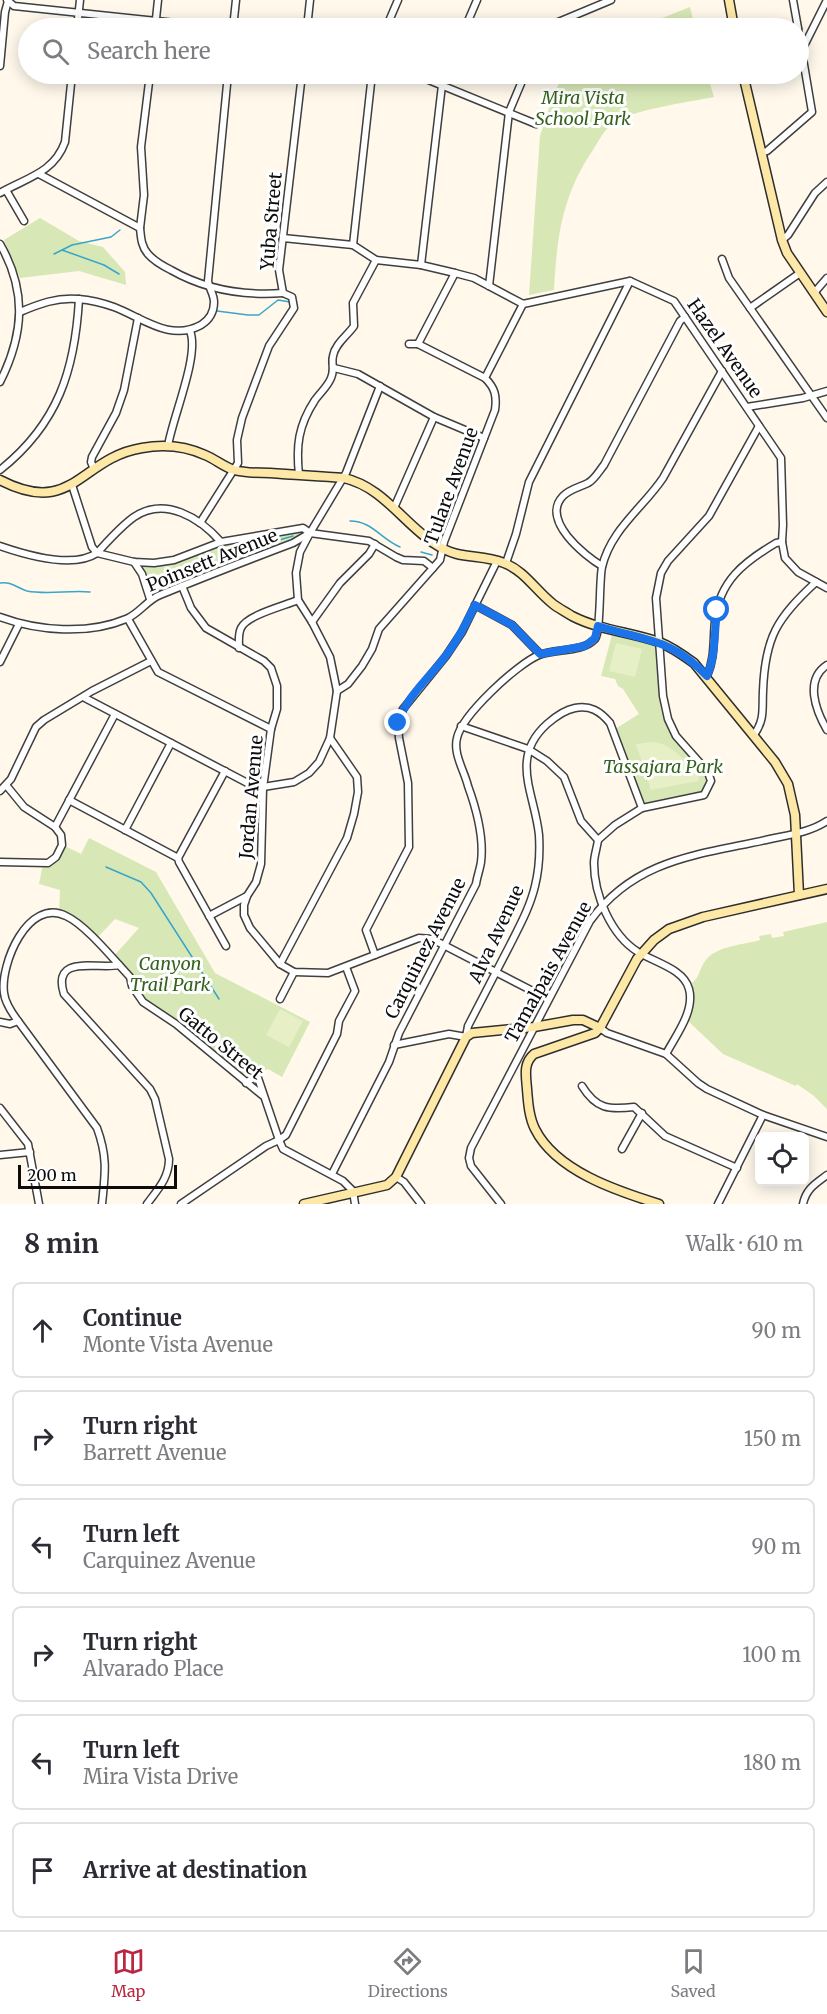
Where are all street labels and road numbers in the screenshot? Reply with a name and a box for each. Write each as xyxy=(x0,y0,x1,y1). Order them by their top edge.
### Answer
street label: Yuba Street xyxy=(255,171,287,272)
street label: Hazel Avenue xyxy=(682,294,768,402)
street label: Tulare Avenue xyxy=(419,424,483,548)
street label: Poinsett Avenue xyxy=(143,523,281,597)
street label: Jordan Avenue xyxy=(234,734,268,861)
street label: Carquinez Avenue xyxy=(380,874,470,1022)
street label: Alva Avenue xyxy=(463,881,529,988)
street label: Tamalpais Avenue xyxy=(500,897,596,1047)
street label: Gatto Street xyxy=(174,1002,268,1084)

